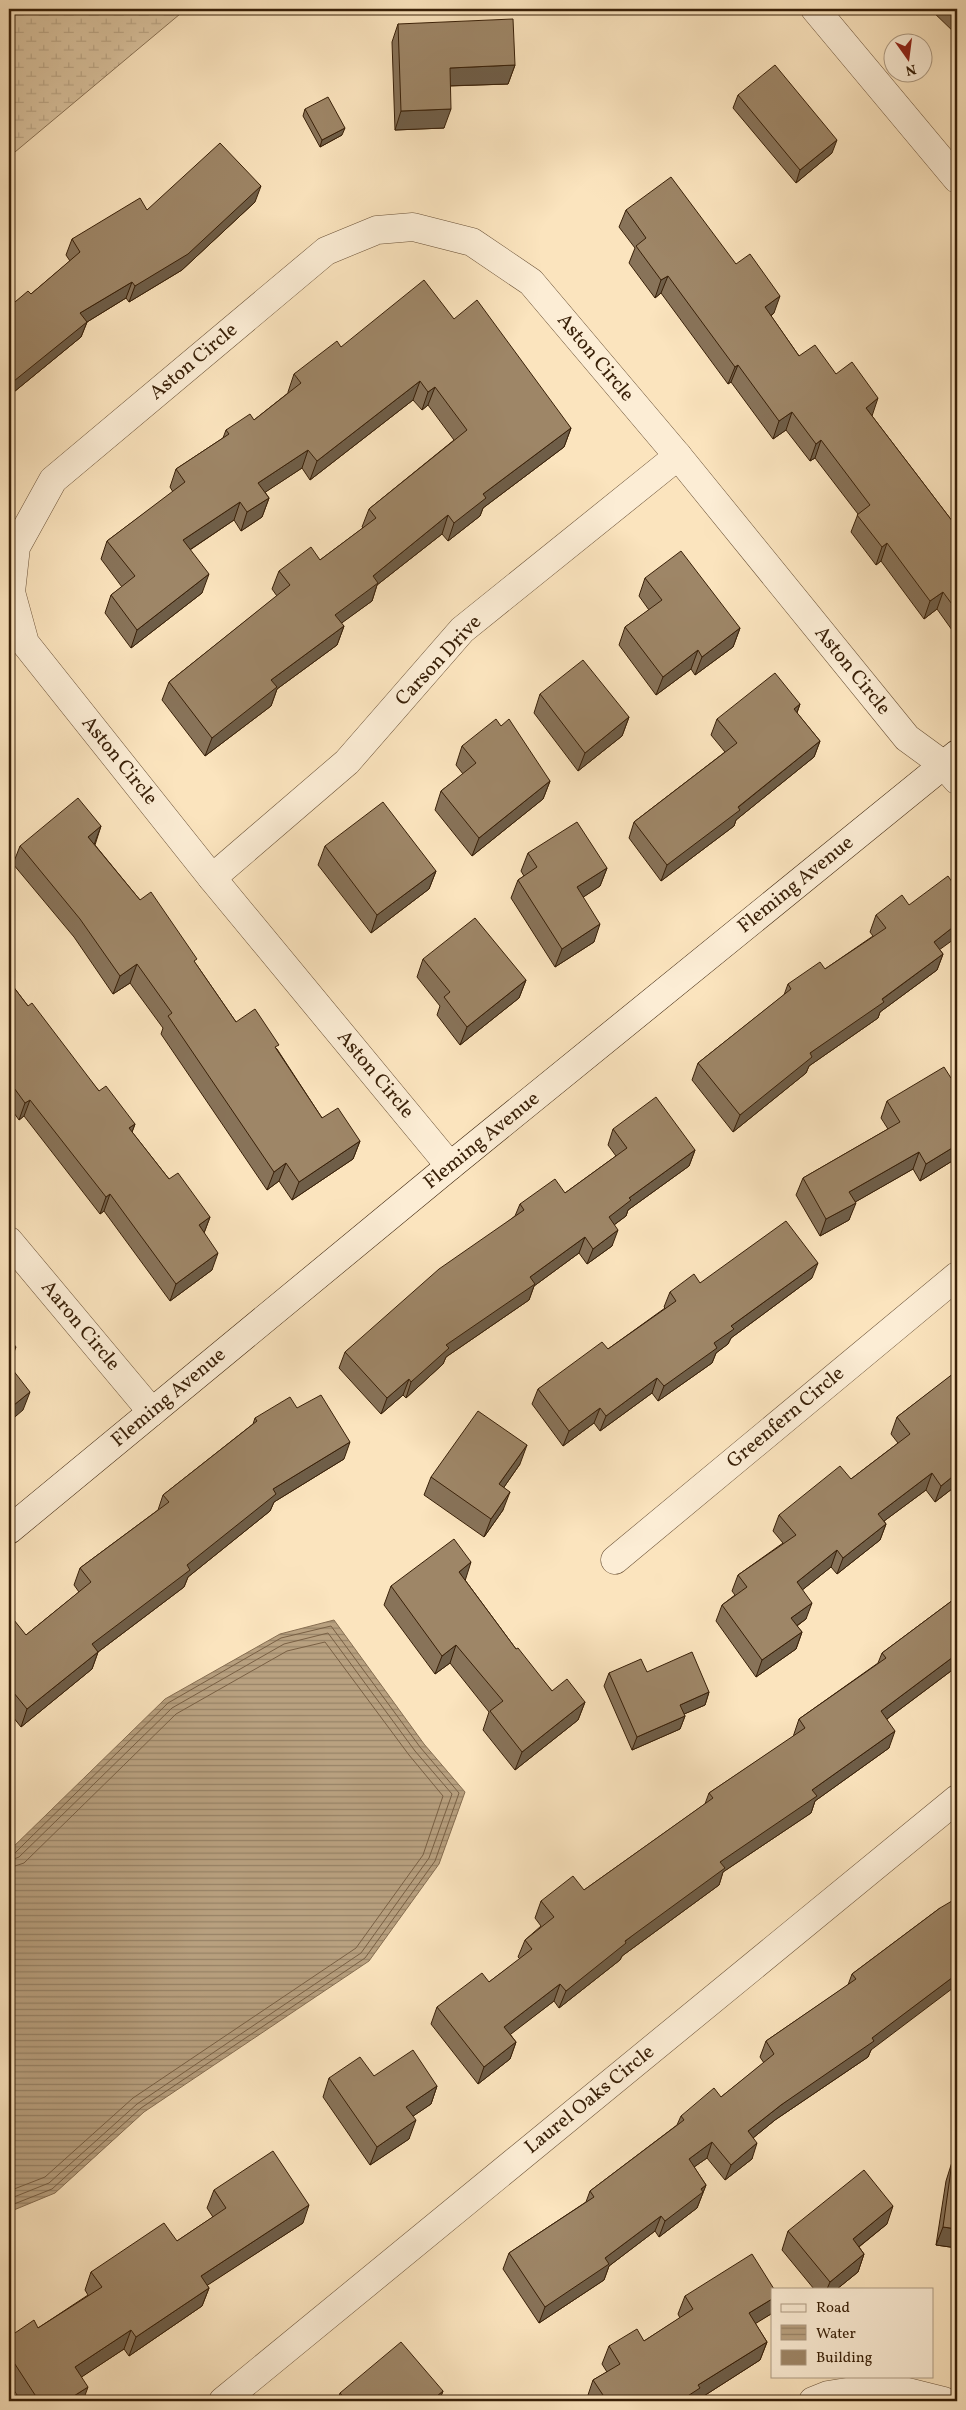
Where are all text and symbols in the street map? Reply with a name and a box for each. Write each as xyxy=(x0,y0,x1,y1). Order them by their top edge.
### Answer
north arrow xyxy=(884,32,934,82)
text: N xyxy=(904,59,918,80)
street label: Aston Circle xyxy=(550,308,640,408)
street label: Aston Circle xyxy=(144,317,244,407)
street label: Carson Drive xyxy=(389,609,489,713)
street label: Aston Circle xyxy=(807,620,897,722)
street label: Aston Circle xyxy=(74,710,164,812)
street label: Fleming Avenue xyxy=(732,829,860,941)
street label: Aston Circle xyxy=(330,1025,420,1125)
street label: Fleming Avenue xyxy=(418,1085,546,1197)
street label: Aaron Circle xyxy=(34,1275,126,1377)
street label: Fleming Avenue xyxy=(106,1342,232,1454)
street label: Greenfern Circle xyxy=(721,1360,851,1476)
street label: Laurel Oaks Circle xyxy=(519,2039,661,2161)
legend xyxy=(771,2288,934,2378)
text: Road xyxy=(816,2298,850,2319)
text: Water xyxy=(816,2324,856,2345)
text: Building xyxy=(816,2348,873,2369)

